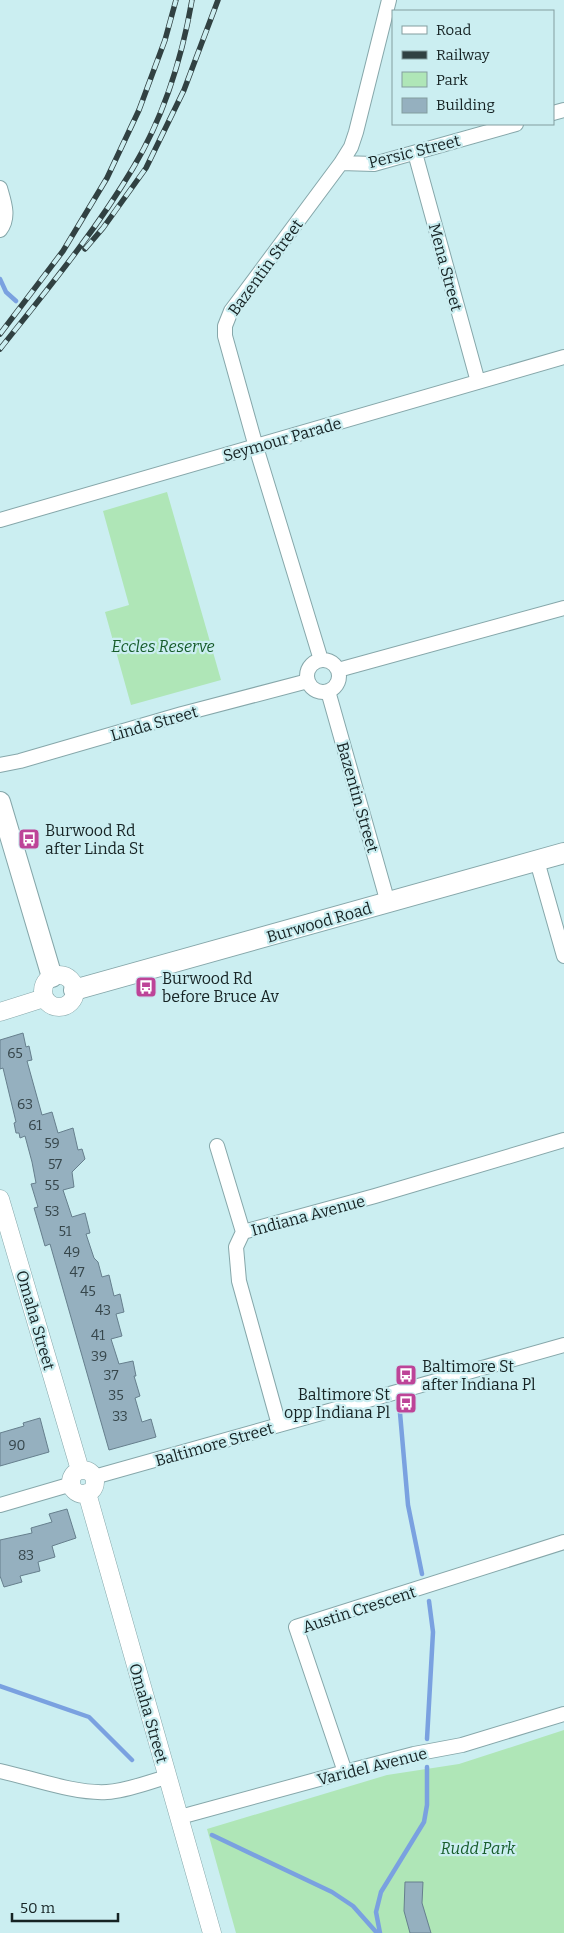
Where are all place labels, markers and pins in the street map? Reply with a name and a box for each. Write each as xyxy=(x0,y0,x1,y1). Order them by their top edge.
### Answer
place label: Burwood Rd after Linda St xyxy=(45,821,144,858)
bus stop icon: Burwood Rd after Linda St xyxy=(17,827,41,851)
place label: Burwood Rd before Bruce Av xyxy=(162,969,280,1006)
bus stop icon: Burwood Rd before Bruce Av xyxy=(134,975,158,999)
place label: Baltimore St after Indiana Pl xyxy=(422,1357,536,1394)
bus stop icon: Baltimore St after Indiana Pl xyxy=(394,1363,418,1387)
place label: Baltimore St opp Indiana Pl xyxy=(284,1385,390,1422)
bus stop icon: Baltimore St opp Indiana Pl xyxy=(394,1391,418,1415)

